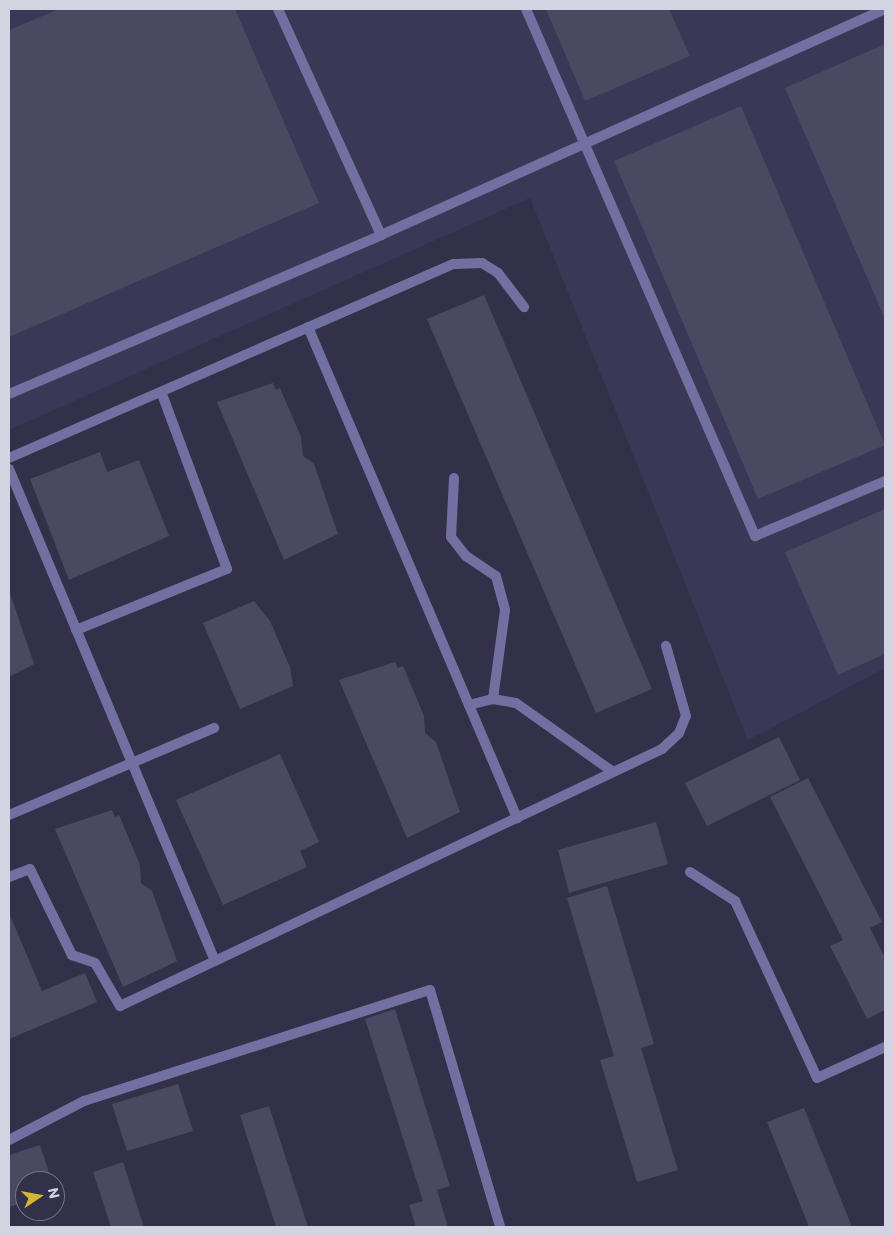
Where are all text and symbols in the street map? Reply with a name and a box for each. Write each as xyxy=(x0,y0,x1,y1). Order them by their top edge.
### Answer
north arrow xyxy=(15,1171,65,1221)
text: N xyxy=(45,1186,64,1200)

